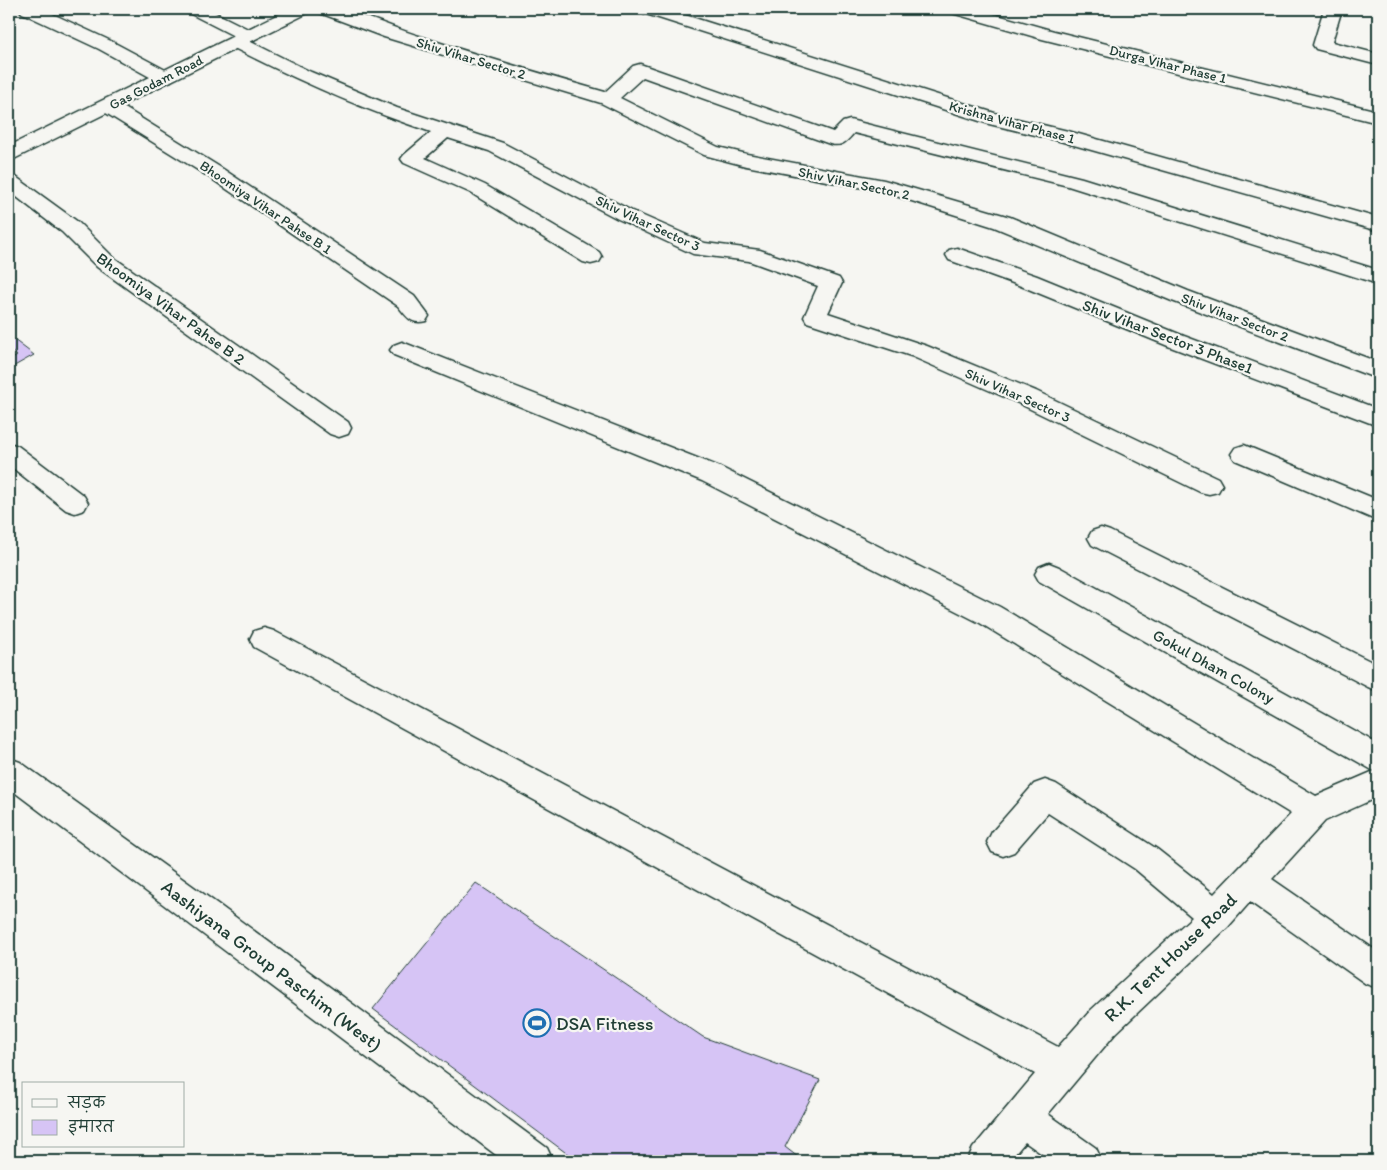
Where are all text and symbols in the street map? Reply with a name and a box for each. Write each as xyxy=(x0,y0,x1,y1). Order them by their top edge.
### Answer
street label: Shiv Vihar Sector 2 xyxy=(414,34,528,83)
street label: Durga Vihar Phase 1 xyxy=(1108,42,1229,87)
street label: Gas Godam Road xyxy=(106,51,206,113)
street label: Krishna Vihar Phase 1 xyxy=(947,98,1077,148)
street label: Bhoomiya Vihar Pahse B 1 xyxy=(197,157,335,258)
street label: Shiv Vihar Sector 2 xyxy=(797,163,912,204)
street label: Shiv Vihar Sector 3 xyxy=(593,192,703,255)
street label: Bhoomiya Vihar Pahse B 2 xyxy=(93,248,249,369)
street label: Shiv Vihar Sector 2 xyxy=(1179,289,1291,346)
street label: Shiv Vihar Sector 3 Phase1 xyxy=(1080,295,1256,378)
street label: Shiv Vihar Sector 3 xyxy=(962,365,1073,426)
street label: Gokul Dham Colony xyxy=(1150,625,1278,708)
street label: Aashiyana Group Paschim (West) xyxy=(157,875,386,1056)
street label: R.K. Tent House Road xyxy=(1099,888,1242,1027)
sports icon: DSA Fitness xyxy=(522,1008,552,1038)
place label: DSA Fitness xyxy=(556,1012,654,1035)
legend xyxy=(22,1082,185,1148)
text: सड़क xyxy=(67,1094,106,1113)
text: इमारत xyxy=(68,1118,115,1136)

